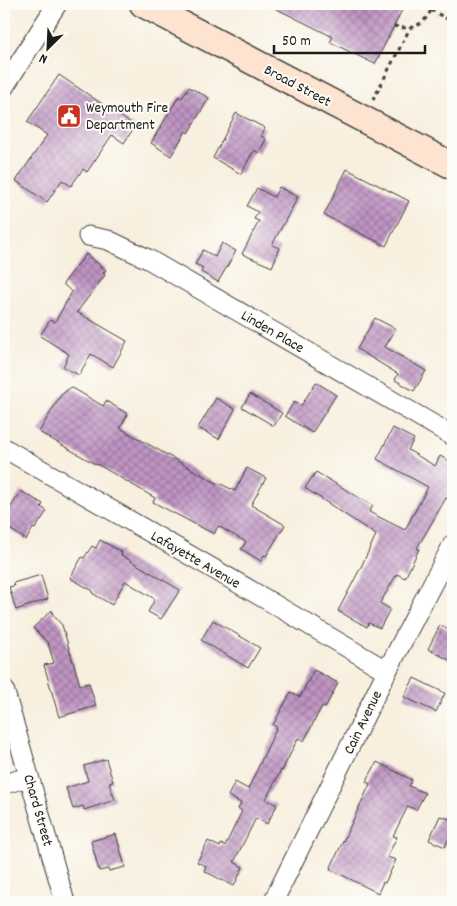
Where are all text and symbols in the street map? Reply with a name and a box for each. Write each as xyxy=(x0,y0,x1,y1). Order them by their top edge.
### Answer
north arrow xyxy=(22,22,72,72)
scale bar xyxy=(274,22,426,54)
text: 50 m xyxy=(282,31,311,53)
text: N xyxy=(36,47,51,69)
street label: Broad Street xyxy=(260,60,335,114)
place label: Weymouth Fire Department xyxy=(86,98,169,137)
public building icon: Weymouth Fire Department xyxy=(56,103,82,129)
street label: Linden Place xyxy=(236,306,308,360)
street label: Lafayette Avenue xyxy=(146,526,244,596)
street label: Cain Avenue xyxy=(339,687,389,759)
street label: Chard Street xyxy=(16,772,58,849)

